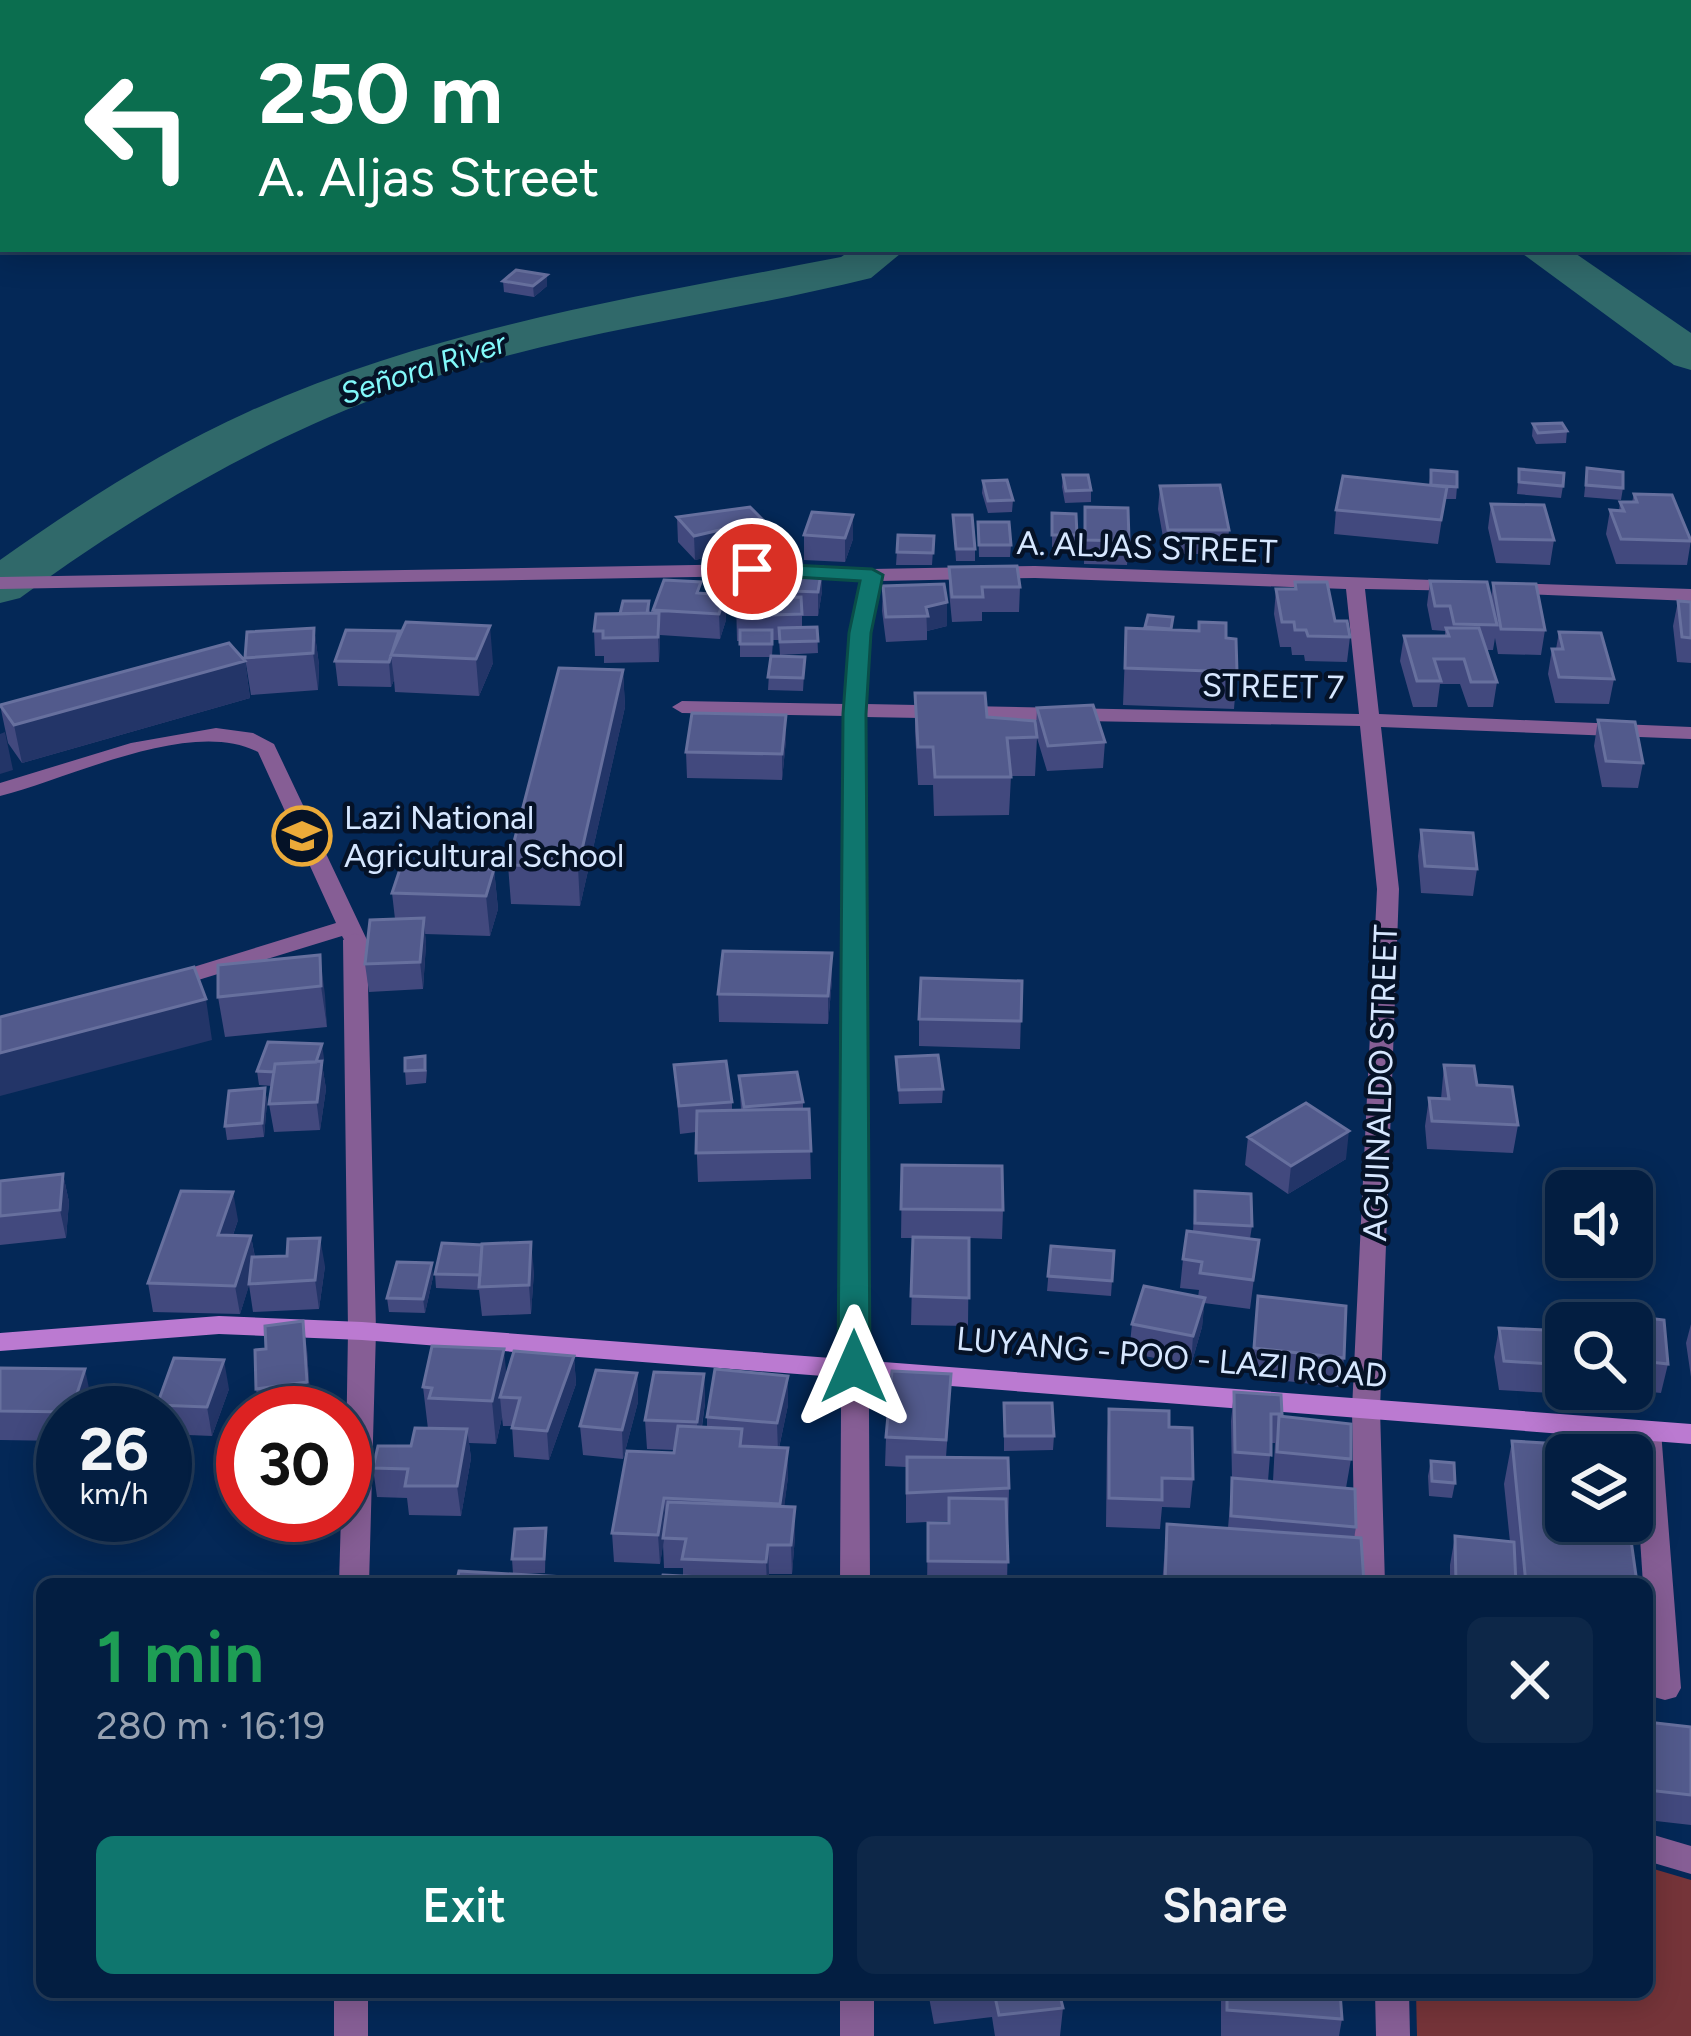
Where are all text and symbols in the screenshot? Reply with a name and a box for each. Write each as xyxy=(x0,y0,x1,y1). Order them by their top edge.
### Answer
text: 250 m xyxy=(258,43,503,144)
icon: left xyxy=(60,48,216,204)
text: A. Aljas Street xyxy=(258,145,599,210)
water label: Señora River xyxy=(336,323,512,412)
pin xyxy=(701,518,803,620)
street label: A. ALJAS STREET xyxy=(1016,523,1278,571)
icon: arrive xyxy=(719,536,785,602)
street label: STREET 7 xyxy=(1202,665,1344,707)
place label: Lazi National Agricultural School xyxy=(344,798,624,875)
school or university icon: Lazi National Agricultural School xyxy=(271,805,333,867)
street label: AGUINALDO STREET xyxy=(1355,924,1405,1242)
map controls xyxy=(1545,1170,1653,1542)
button: sound xyxy=(1545,1170,1653,1278)
button: search xyxy=(1545,1302,1653,1410)
position arrow xyxy=(791,1304,917,1430)
street label: LUYANG - POO - LAZI ROAD xyxy=(955,1319,1389,1395)
speed limit sign: 30 xyxy=(216,1386,372,1542)
text: 26 xyxy=(79,1413,149,1485)
button: layers xyxy=(1545,1434,1653,1542)
text: km/h xyxy=(80,1475,148,1512)
text: 1 min xyxy=(96,1614,264,1700)
button: close xyxy=(1467,1617,1593,1743)
text: 280 m · 16:19 xyxy=(96,1702,325,1749)
button: Exit xyxy=(96,1836,833,1974)
button: Share xyxy=(857,1836,1593,1974)

